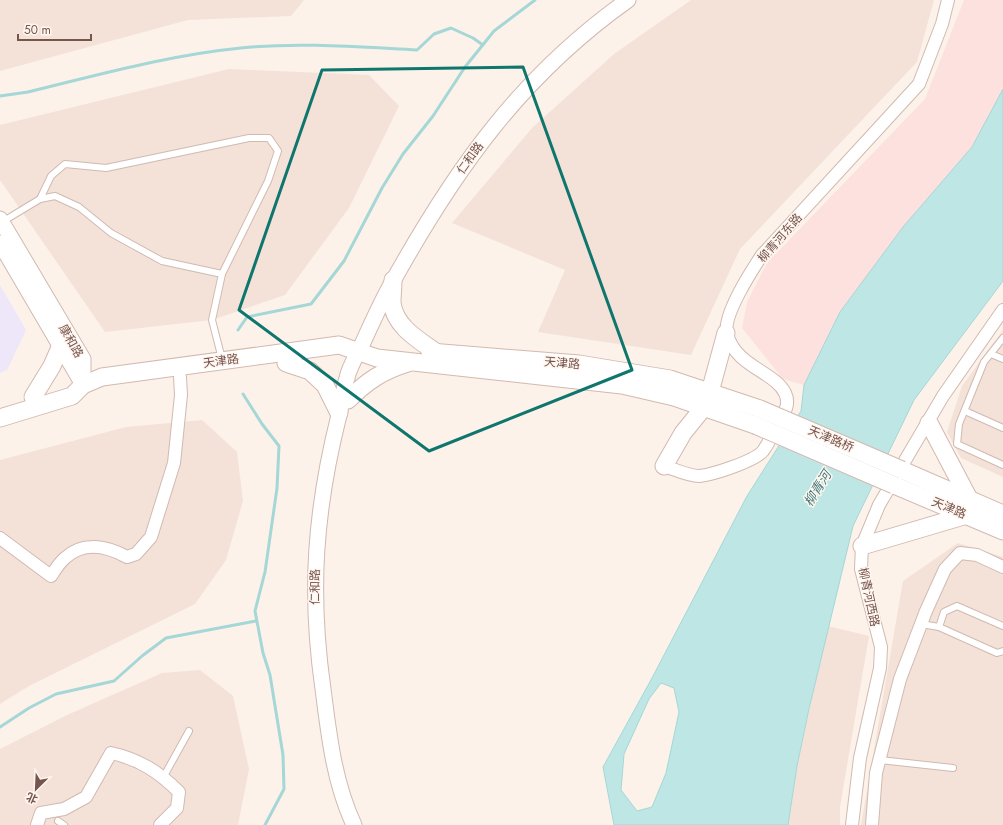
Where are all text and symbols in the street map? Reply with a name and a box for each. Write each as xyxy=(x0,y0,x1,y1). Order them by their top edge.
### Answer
scale bar xyxy=(18,16,91,42)
text: 50 m xyxy=(24,21,51,39)
street label: 仁和路 xyxy=(452,138,488,178)
street label: 柳青河东路 xyxy=(754,209,806,267)
street label: 康和路 xyxy=(54,321,88,361)
street label: 天津路 xyxy=(202,350,240,372)
street label: 天津路 xyxy=(543,352,581,374)
street label: 天津路桥 xyxy=(805,421,857,457)
water label: 柳青河 xyxy=(799,464,837,510)
street label: 天津路 xyxy=(929,493,969,523)
street label: 柳青河西路 xyxy=(854,566,884,628)
street label: 仁和路 xyxy=(306,569,324,605)
north arrow xyxy=(16,769,56,809)
text: 北 xyxy=(24,789,40,808)

